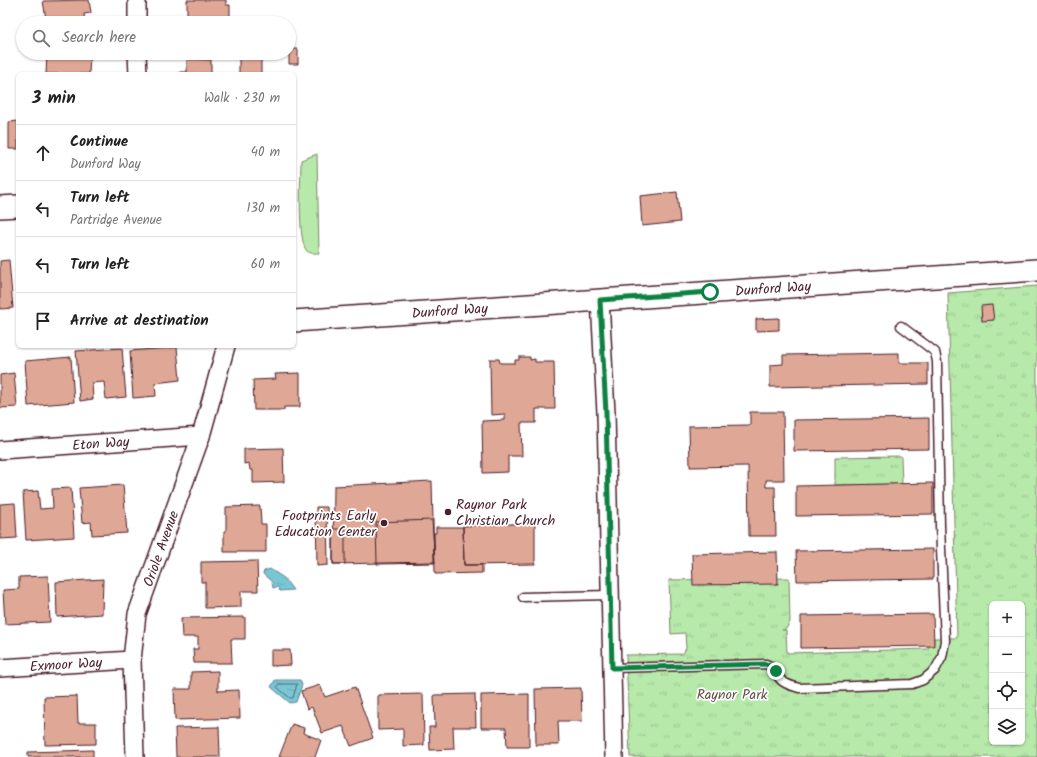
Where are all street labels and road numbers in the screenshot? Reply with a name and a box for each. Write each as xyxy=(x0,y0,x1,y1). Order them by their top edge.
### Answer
street label: Dunford Way xyxy=(734,276,812,303)
street label: Dunford Way xyxy=(411,298,489,325)
street label: Eton Way xyxy=(72,431,131,457)
street label: Oriole Avenue xyxy=(138,507,186,590)
street label: Exmoor Way xyxy=(29,652,103,678)

